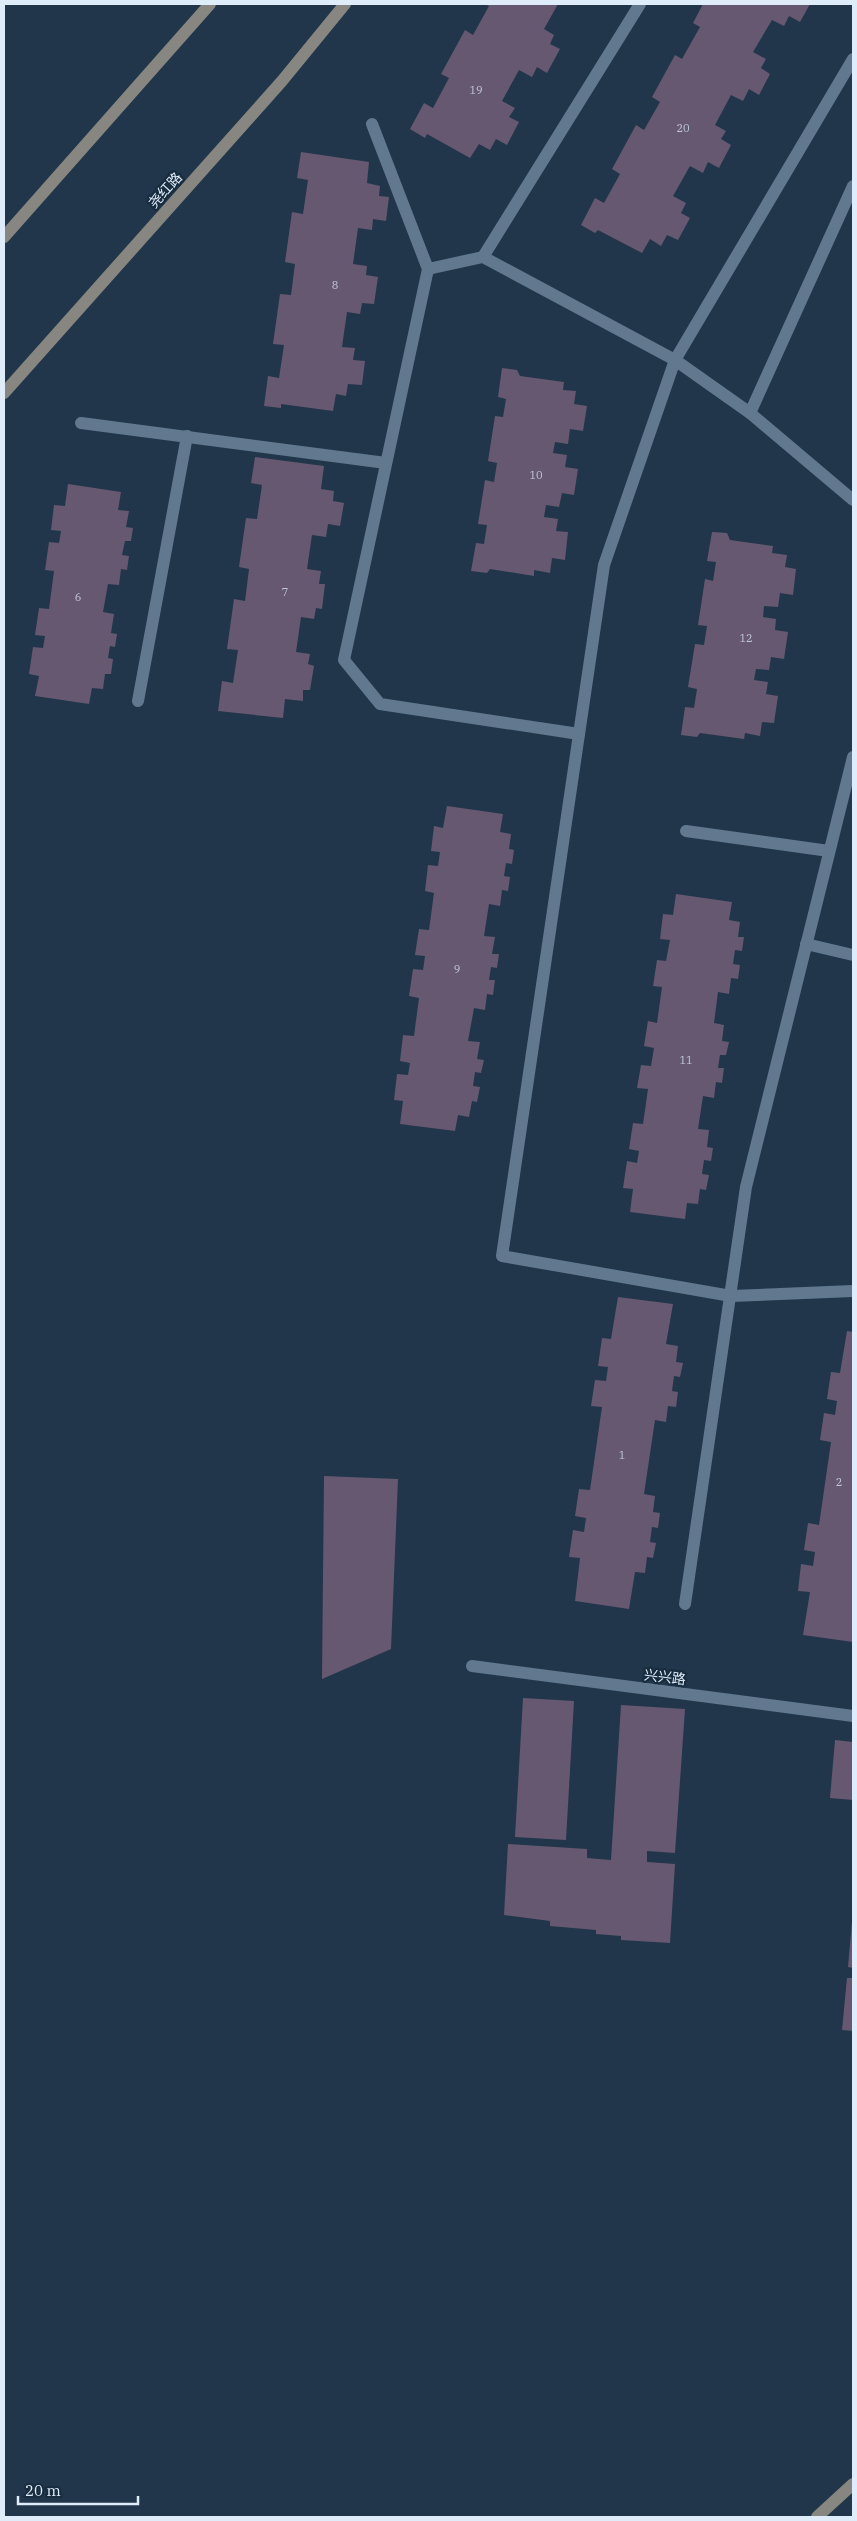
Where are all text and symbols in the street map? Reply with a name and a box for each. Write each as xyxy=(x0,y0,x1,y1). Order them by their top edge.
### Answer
house number: 19 xyxy=(469,83,483,97)
house number: 20 xyxy=(676,121,690,135)
street label: 尧红路 xyxy=(144,168,186,212)
house number: 8 xyxy=(332,278,338,292)
house number: 10 xyxy=(529,468,543,482)
house number: 7 xyxy=(282,585,288,599)
house number: 6 xyxy=(75,590,81,604)
house number: 12 xyxy=(739,631,753,645)
house number: 9 xyxy=(454,962,460,976)
house number: 11 xyxy=(679,1053,693,1067)
house number: 1 xyxy=(619,1448,625,1462)
house number: 2 xyxy=(836,1475,842,1489)
street label: 兴兴路 xyxy=(643,1666,687,1688)
scale bar xyxy=(18,2474,138,2506)
text: 20 m xyxy=(25,2481,61,2500)

